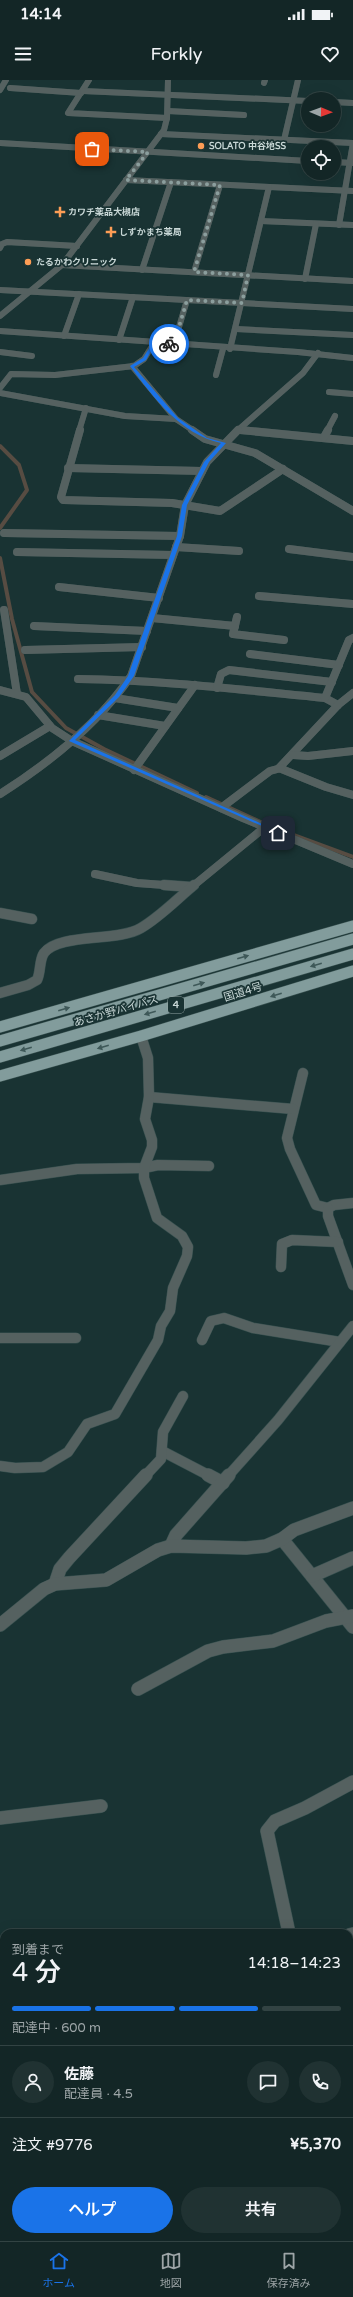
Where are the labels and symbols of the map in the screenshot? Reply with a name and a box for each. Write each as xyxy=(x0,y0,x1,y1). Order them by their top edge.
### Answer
north arrow xyxy=(301,92,341,132)
pin xyxy=(75,132,109,166)
marker: SOLATO 中谷地SS xyxy=(196,141,206,151)
place label: SOLATO 中谷地SS xyxy=(209,141,286,152)
marker: カワチ薬品大槻店 xyxy=(55,207,65,217)
place label: カワチ薬品大槻店 xyxy=(68,207,140,218)
marker: しずかまち薬局 xyxy=(106,227,116,237)
place label: しずかまち薬局 xyxy=(119,227,182,238)
marker: たるかわクリニック xyxy=(23,257,33,267)
place label: たるかわクリニック xyxy=(36,257,117,268)
courier xyxy=(149,324,189,364)
pin xyxy=(261,816,295,850)
one-way arrow xyxy=(237,954,249,960)
one-way arrow xyxy=(309,962,322,968)
one-way arrow xyxy=(193,980,205,986)
street label: 国道4号 xyxy=(222,980,264,1004)
one-way arrow xyxy=(269,992,281,998)
street label: あさか野バイパス xyxy=(72,993,160,1029)
road number: 4 xyxy=(168,997,184,1013)
one-way arrow xyxy=(59,1006,71,1012)
one-way arrow xyxy=(144,1010,156,1016)
one-way arrow xyxy=(97,1044,109,1050)
one-way arrow xyxy=(19,1046,31,1052)

